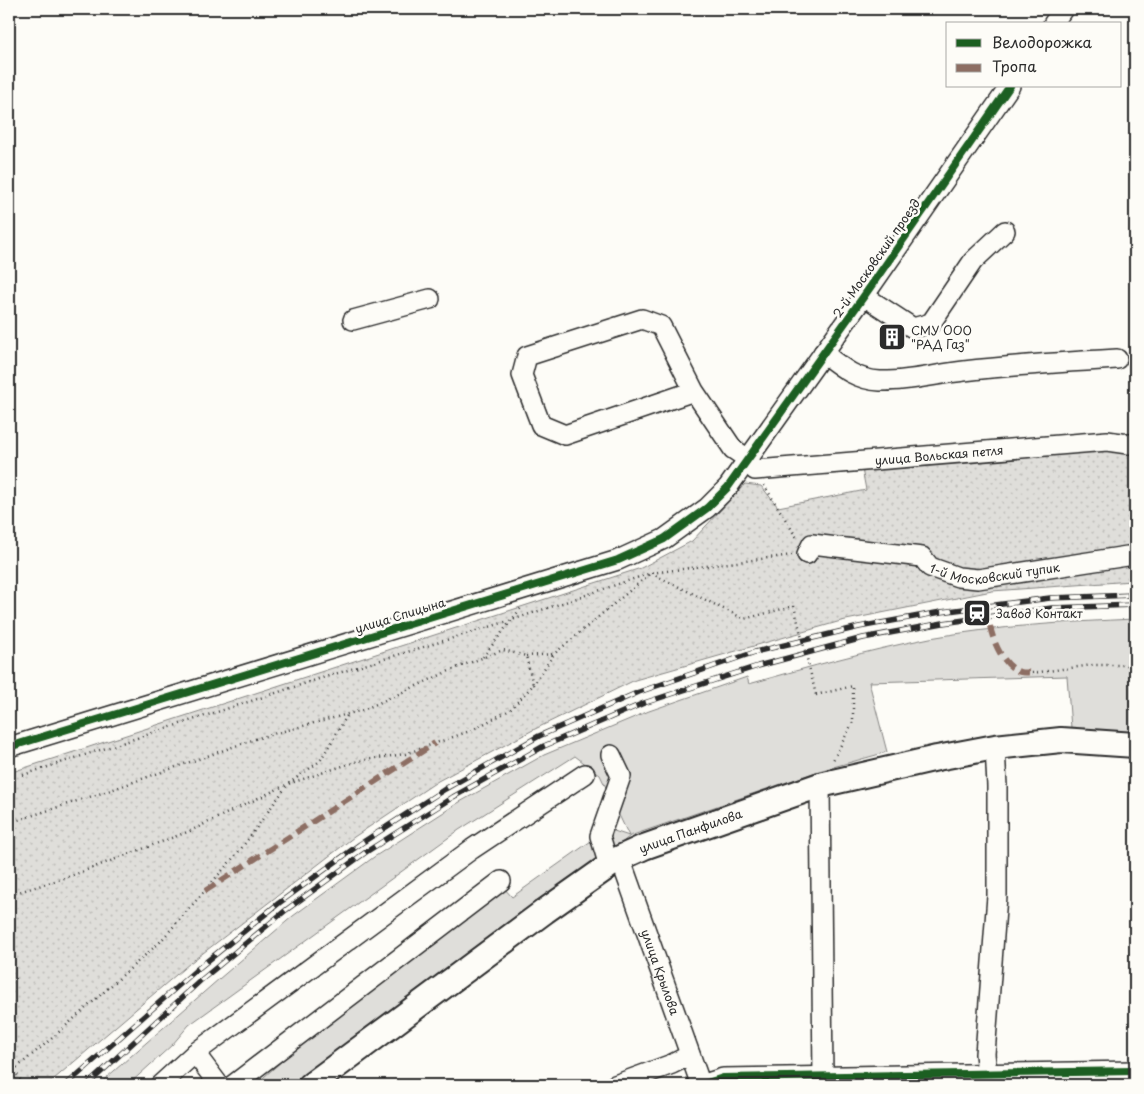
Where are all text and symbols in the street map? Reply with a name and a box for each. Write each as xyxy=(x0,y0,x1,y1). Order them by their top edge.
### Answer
legend xyxy=(946,22,1122,88)
text: Велодорожка xyxy=(992,30,1093,53)
text: Тропа xyxy=(992,54,1037,77)
street label: 2-й Московский проезд xyxy=(828,195,924,321)
place label: СМУ ООО "РАД Газ" xyxy=(911,321,972,353)
building icon: СМУ ООО "РАД Газ" xyxy=(877,322,907,352)
street label: улица Вольская петля xyxy=(874,441,1004,469)
street label: 1-й Московский тупик xyxy=(927,557,1062,588)
street label: улица Спицына xyxy=(353,593,448,637)
station icon: Завод Контакт xyxy=(962,598,992,628)
place label: Завод Контакт xyxy=(996,604,1083,622)
street label: улица Панфилова xyxy=(636,804,745,857)
street label: улица Крылова xyxy=(637,926,684,1018)

